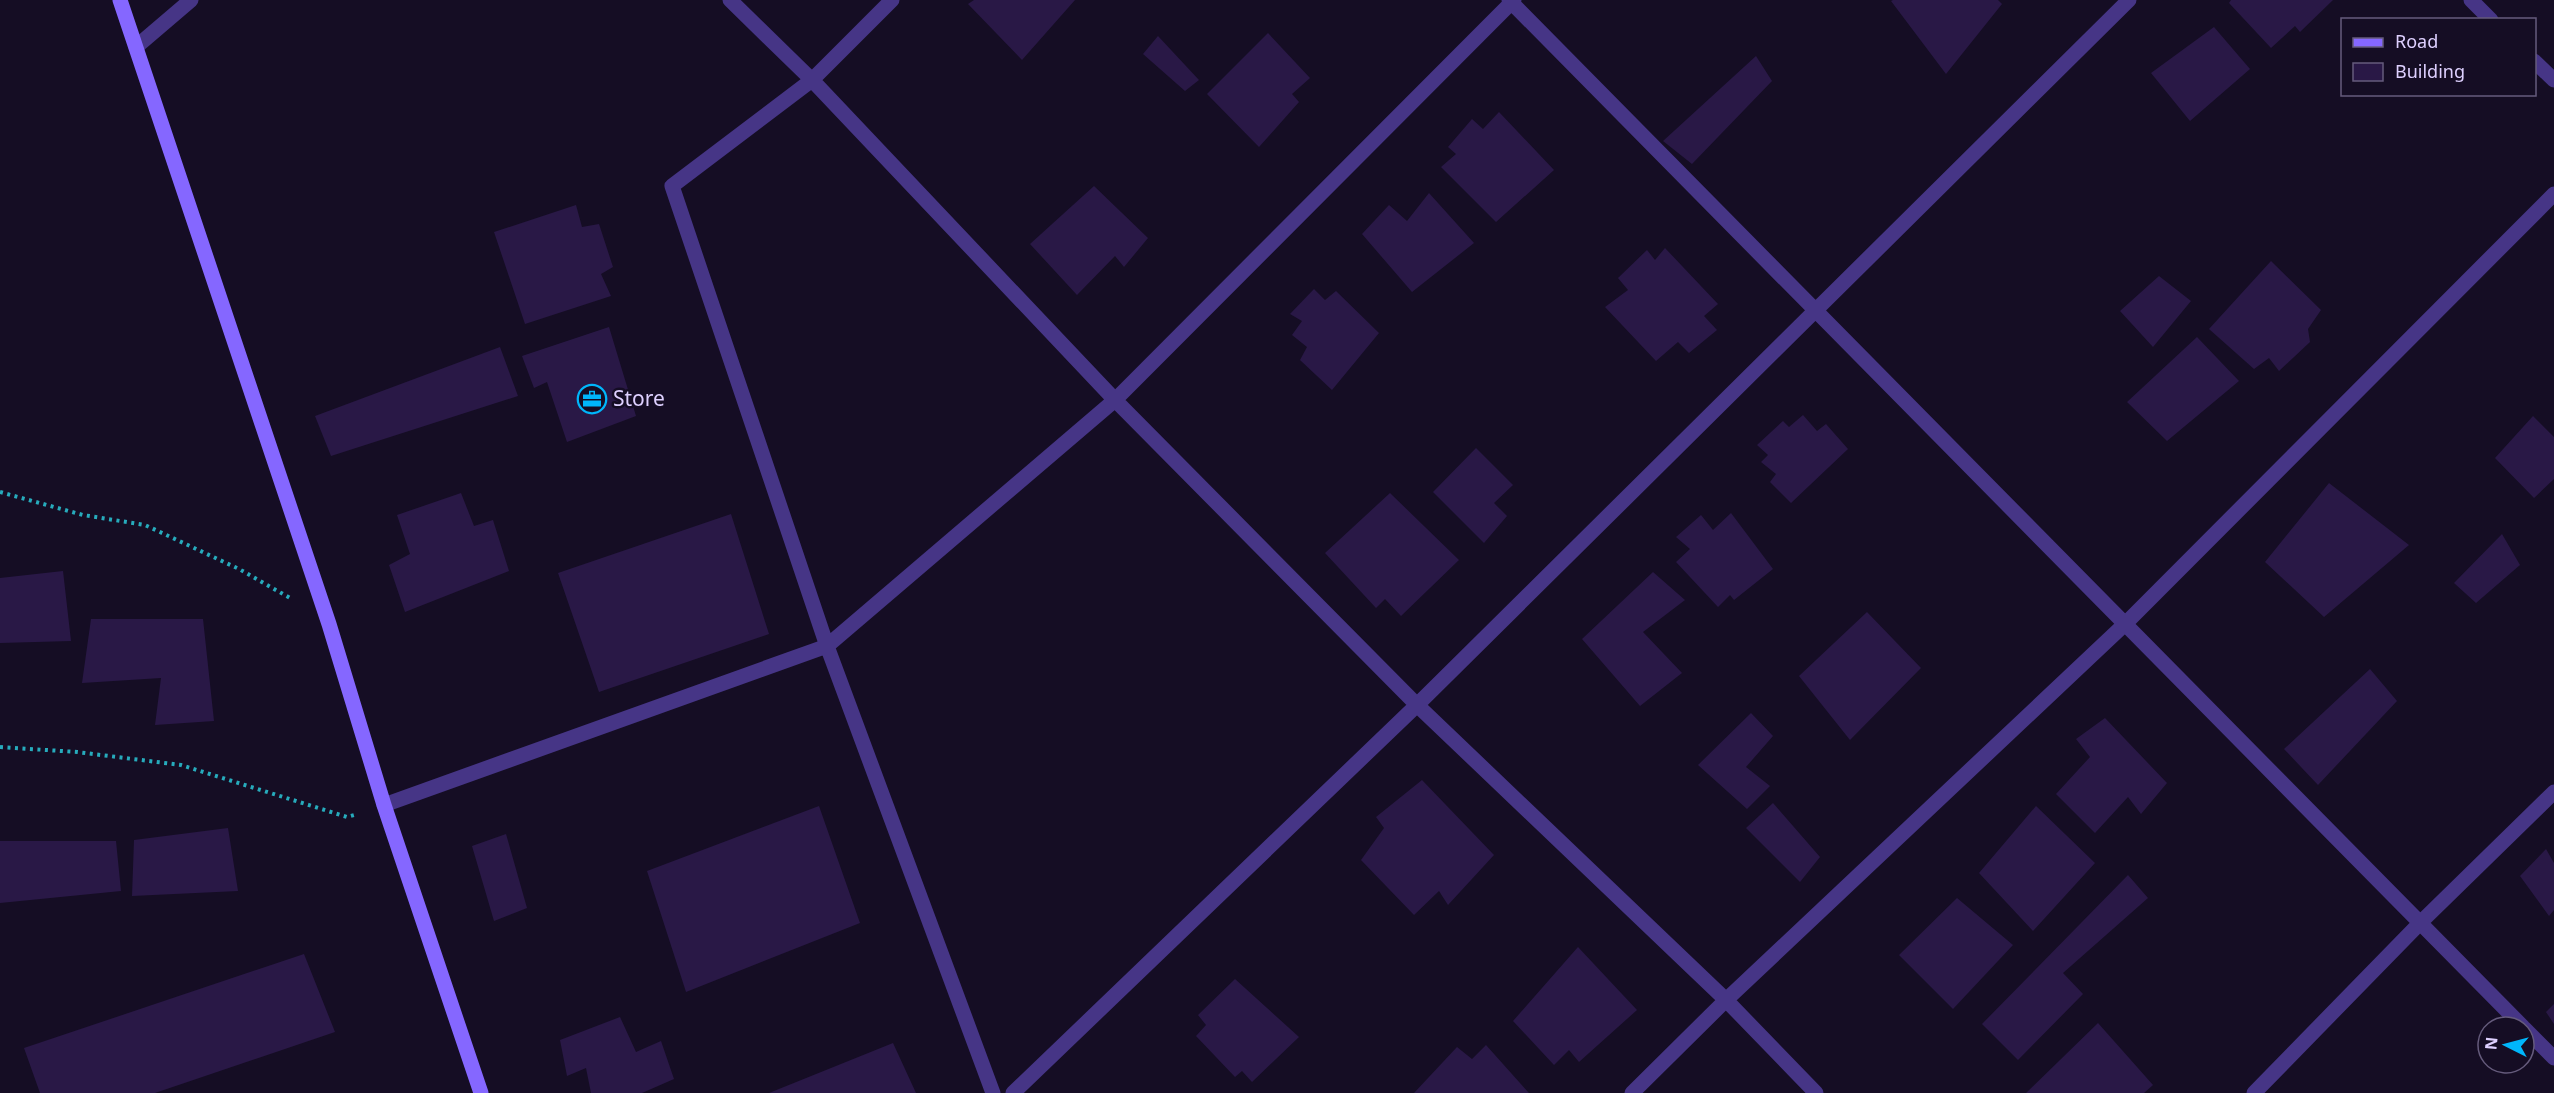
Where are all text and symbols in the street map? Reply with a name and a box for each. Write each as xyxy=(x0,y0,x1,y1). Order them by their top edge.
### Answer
legend xyxy=(2341,18,2536,96)
text: Road xyxy=(2395,29,2438,53)
text: Building xyxy=(2395,59,2465,83)
office icon: Store xyxy=(576,383,608,415)
place label: Store xyxy=(613,384,665,412)
north arrow xyxy=(2476,1015,2536,1075)
text: N xyxy=(2479,1036,2503,1051)

